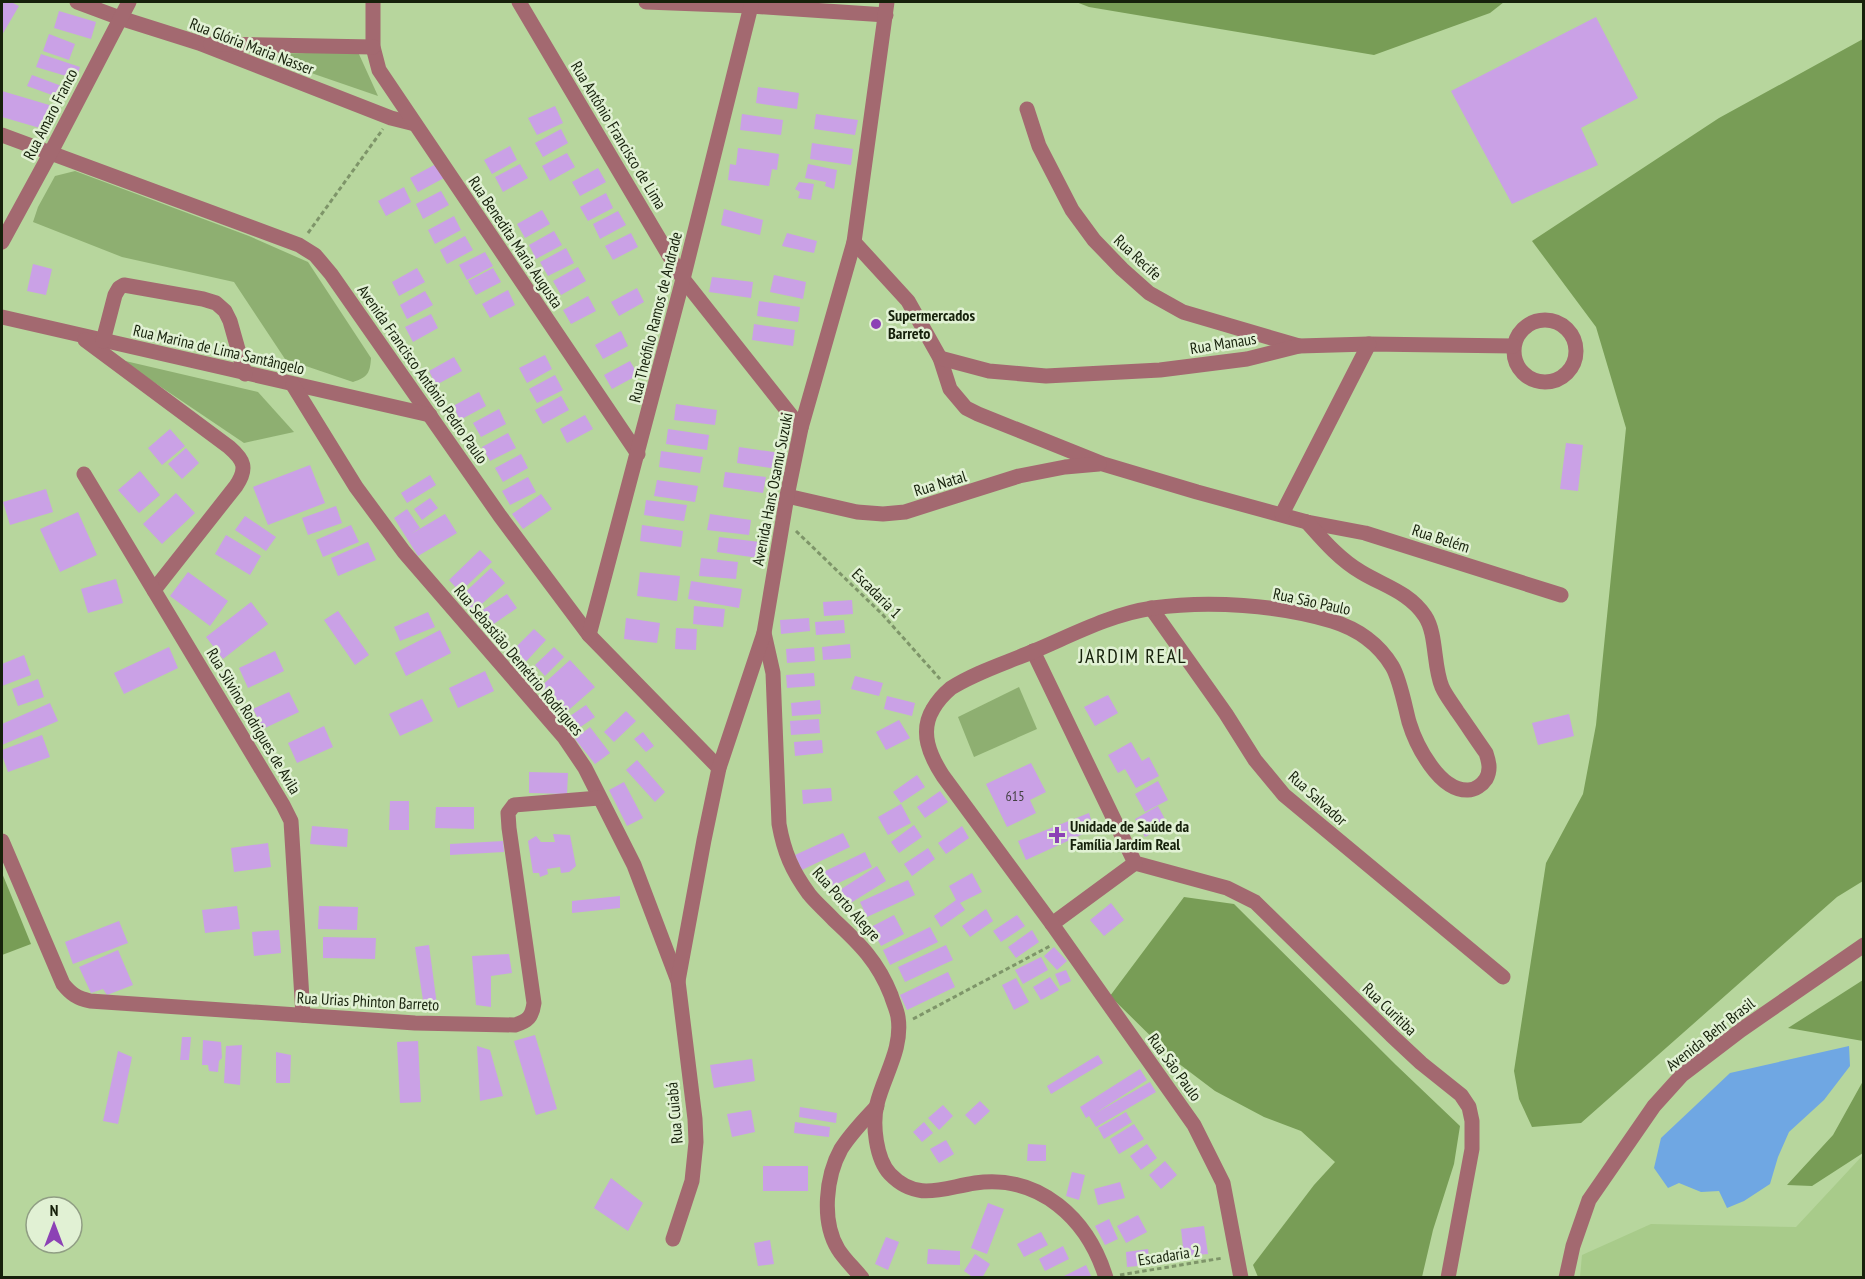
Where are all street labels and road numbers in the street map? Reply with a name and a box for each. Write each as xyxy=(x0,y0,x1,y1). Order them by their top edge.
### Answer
street label: Rua Glória Maria Nasser xyxy=(187,13,318,79)
street label: Rua Antônio Francisco de Lima xyxy=(567,57,671,213)
street label: Rua Amaro Franco xyxy=(18,65,82,163)
street label: Rua Benedita Maria Augusta xyxy=(464,172,568,312)
street label: Rua Theófilo Ramos de Andrade xyxy=(624,230,686,404)
street label: Rua Recife xyxy=(1110,230,1166,284)
street label: Avenida Francisco Antônio Pedro Paulo xyxy=(354,281,493,467)
street label: Rua Marina de Lima Santângelo xyxy=(131,320,307,378)
street label: Rua Manaus xyxy=(1188,328,1258,358)
street label: Avenida Hans Osamu Suzuki xyxy=(747,411,797,567)
street label: Rua Natal xyxy=(911,465,969,500)
street label: Rua Belém xyxy=(1410,519,1472,557)
street label: Escadaria 1 xyxy=(848,564,906,622)
street label: Rua Sebastião Demétrio Rodrigues xyxy=(450,581,588,739)
street label: Rua São Paulo xyxy=(1271,583,1353,619)
street label: Rua Silvino Rodrigues de Avila xyxy=(202,644,306,798)
street label: Rua Salvador xyxy=(1284,766,1352,830)
street label: Rua Porto Alegre xyxy=(809,863,885,945)
street label: Rua Curitiba xyxy=(1359,978,1421,1040)
street label: Rua Urias Phinton Barreto xyxy=(296,987,440,1015)
street label: Avenida Behr Brasil xyxy=(1662,993,1759,1075)
street label: Rua São Paulo xyxy=(1144,1029,1206,1105)
street label: Rua Cuiabá xyxy=(661,1081,687,1145)
street label: Escadaria 2 xyxy=(1137,1240,1201,1270)

